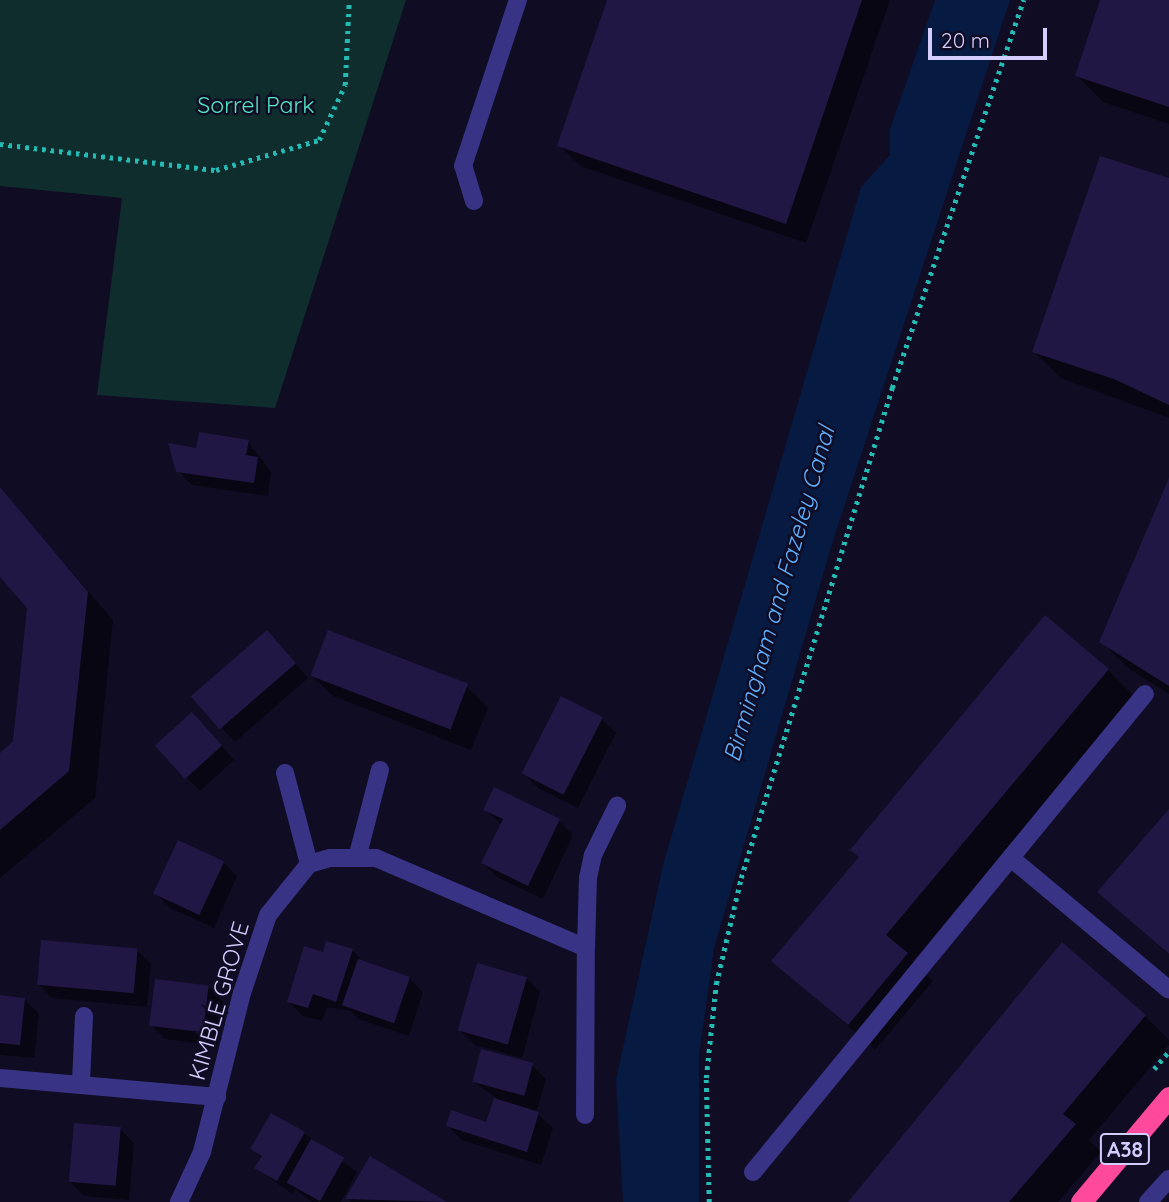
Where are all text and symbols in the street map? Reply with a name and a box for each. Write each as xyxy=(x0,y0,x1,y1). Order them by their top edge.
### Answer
scale bar xyxy=(931,14,1050,58)
text: 20 m xyxy=(941,27,990,53)
park label: Sorrel Park xyxy=(197,91,315,119)
water label: Birmingham and Fazeley Canal xyxy=(717,423,841,765)
street label: KIMBLE GROVE xyxy=(183,918,255,1084)
road number: A38 xyxy=(1099,1132,1151,1166)

